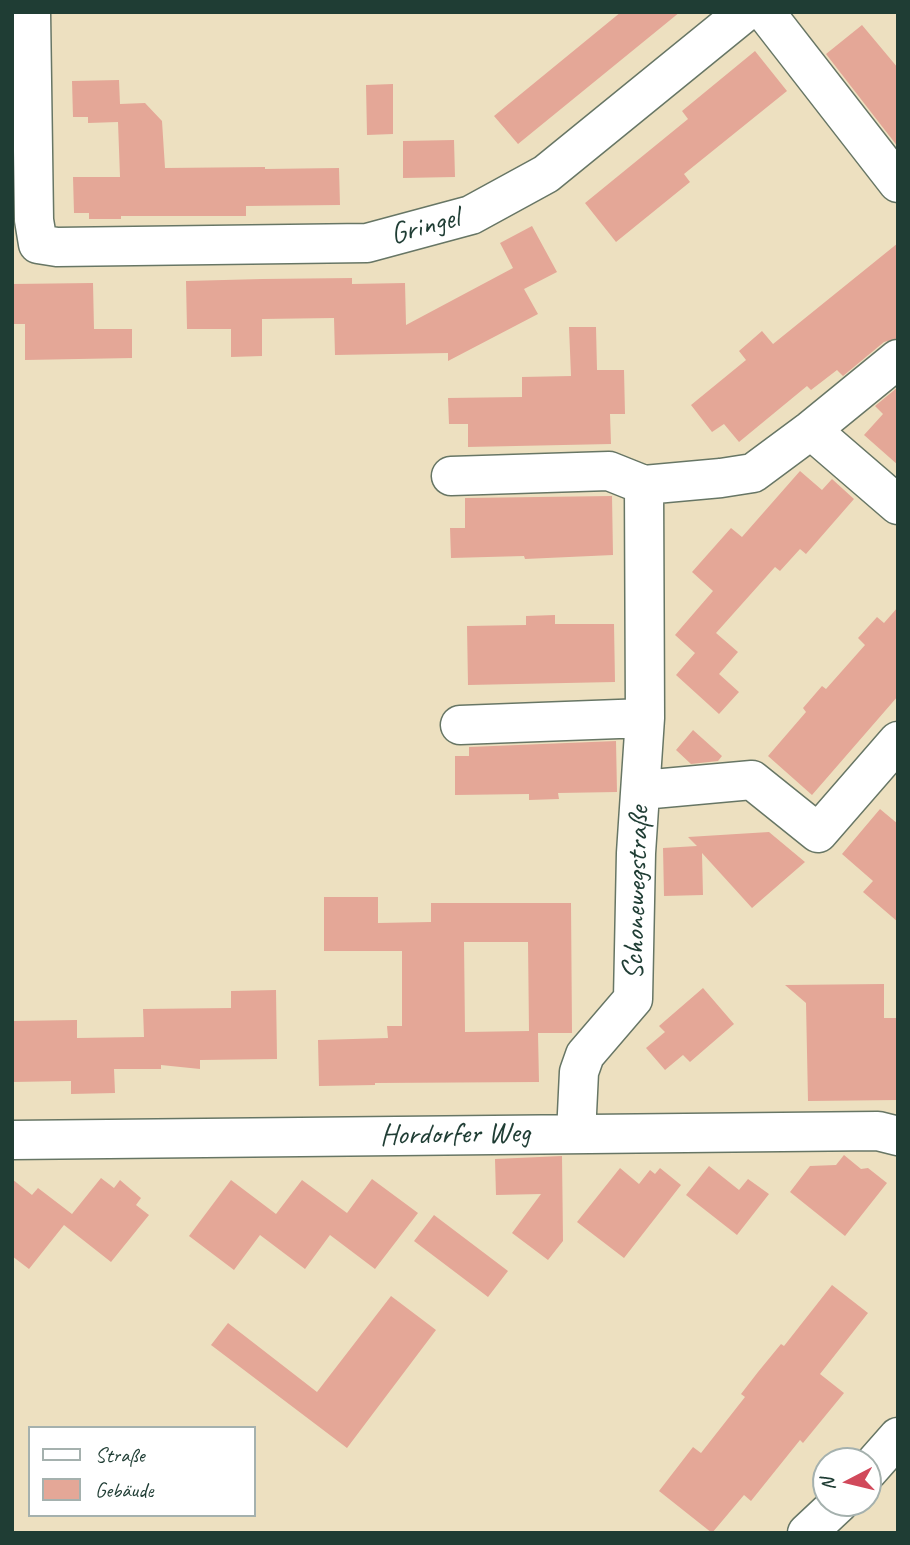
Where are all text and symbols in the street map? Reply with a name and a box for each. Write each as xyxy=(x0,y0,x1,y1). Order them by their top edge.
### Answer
street label: Gringel xyxy=(386,201,464,253)
street label: Schonewegstraße xyxy=(616,806,658,980)
street label: Hordorfer Weg xyxy=(380,1116,530,1154)
legend xyxy=(28,1426,256,1517)
text: Straße xyxy=(95,1442,145,1468)
north arrow xyxy=(812,1447,882,1517)
text: Gebäude xyxy=(95,1477,153,1503)
text: N xyxy=(816,1477,841,1492)

